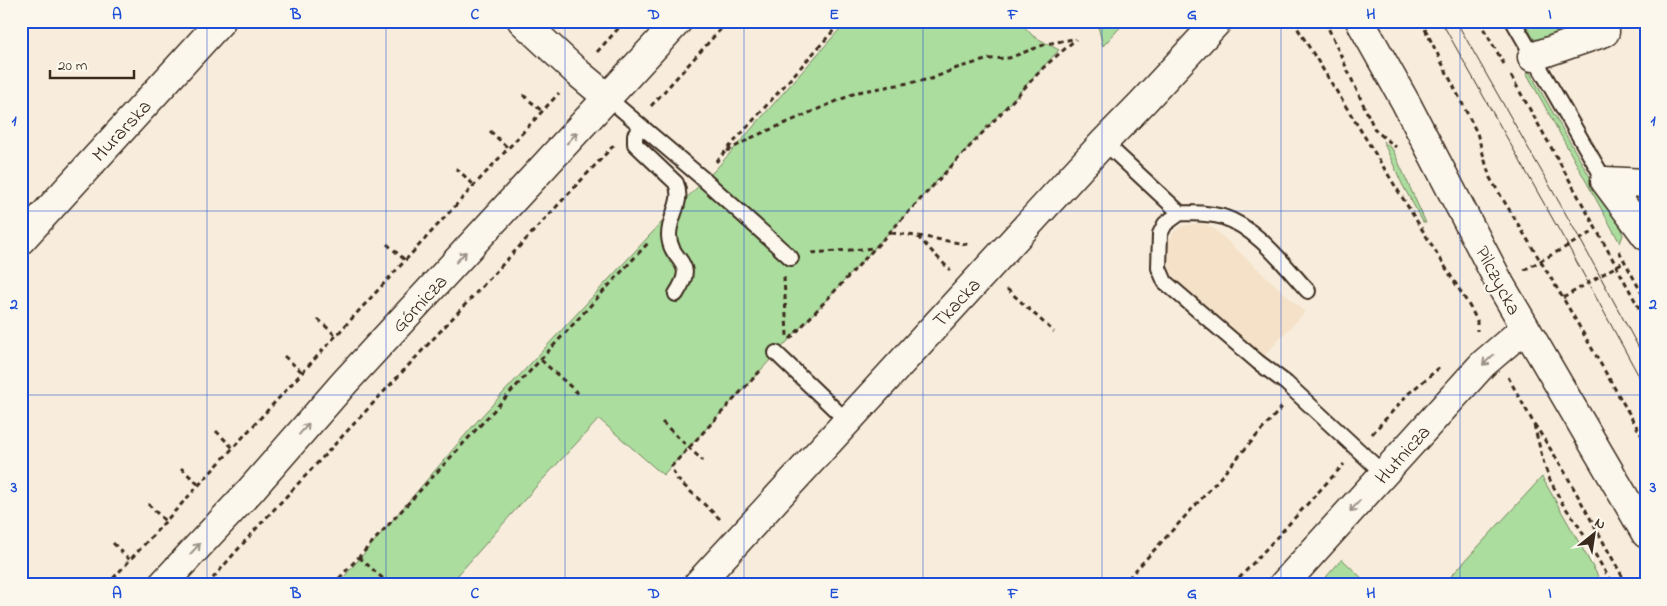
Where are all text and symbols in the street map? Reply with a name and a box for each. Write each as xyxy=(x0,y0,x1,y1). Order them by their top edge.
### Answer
text: A xyxy=(112,3,122,27)
text: B xyxy=(290,3,302,27)
text: C xyxy=(471,3,480,27)
text: D xyxy=(647,3,660,27)
text: E xyxy=(829,3,839,27)
text: F xyxy=(1007,3,1019,27)
text: G xyxy=(1187,3,1197,27)
text: H xyxy=(1366,3,1376,27)
text: I xyxy=(1548,3,1552,27)
scale bar xyxy=(50,48,134,80)
text: 20 m xyxy=(58,55,88,77)
street label: Murarska xyxy=(86,94,160,170)
text: 1 xyxy=(11,109,17,133)
text: 1 xyxy=(1650,109,1656,133)
one-way arrow xyxy=(566,132,578,145)
street label: Pilczycka xyxy=(1466,241,1527,321)
one-way arrow xyxy=(455,251,467,264)
street label: Górnicza xyxy=(386,269,456,340)
street label: Tkacka xyxy=(927,272,989,335)
text: 2 xyxy=(9,293,18,317)
text: 2 xyxy=(1648,293,1657,317)
one-way arrow xyxy=(1482,354,1495,366)
street label: Hutnicza xyxy=(1369,419,1438,492)
one-way arrow xyxy=(299,422,310,435)
text: 3 xyxy=(10,476,18,500)
text: 3 xyxy=(1649,476,1657,500)
one-way arrow xyxy=(1349,499,1361,512)
north arrow xyxy=(1570,508,1620,558)
text: N xyxy=(1590,513,1609,535)
one-way arrow xyxy=(189,543,201,555)
text: A xyxy=(112,582,122,606)
text: B xyxy=(290,582,302,606)
text: C xyxy=(471,582,480,606)
text: D xyxy=(647,582,660,606)
text: E xyxy=(829,582,839,606)
text: F xyxy=(1007,582,1019,606)
text: G xyxy=(1187,582,1197,606)
text: H xyxy=(1366,582,1376,606)
text: I xyxy=(1548,582,1552,606)

